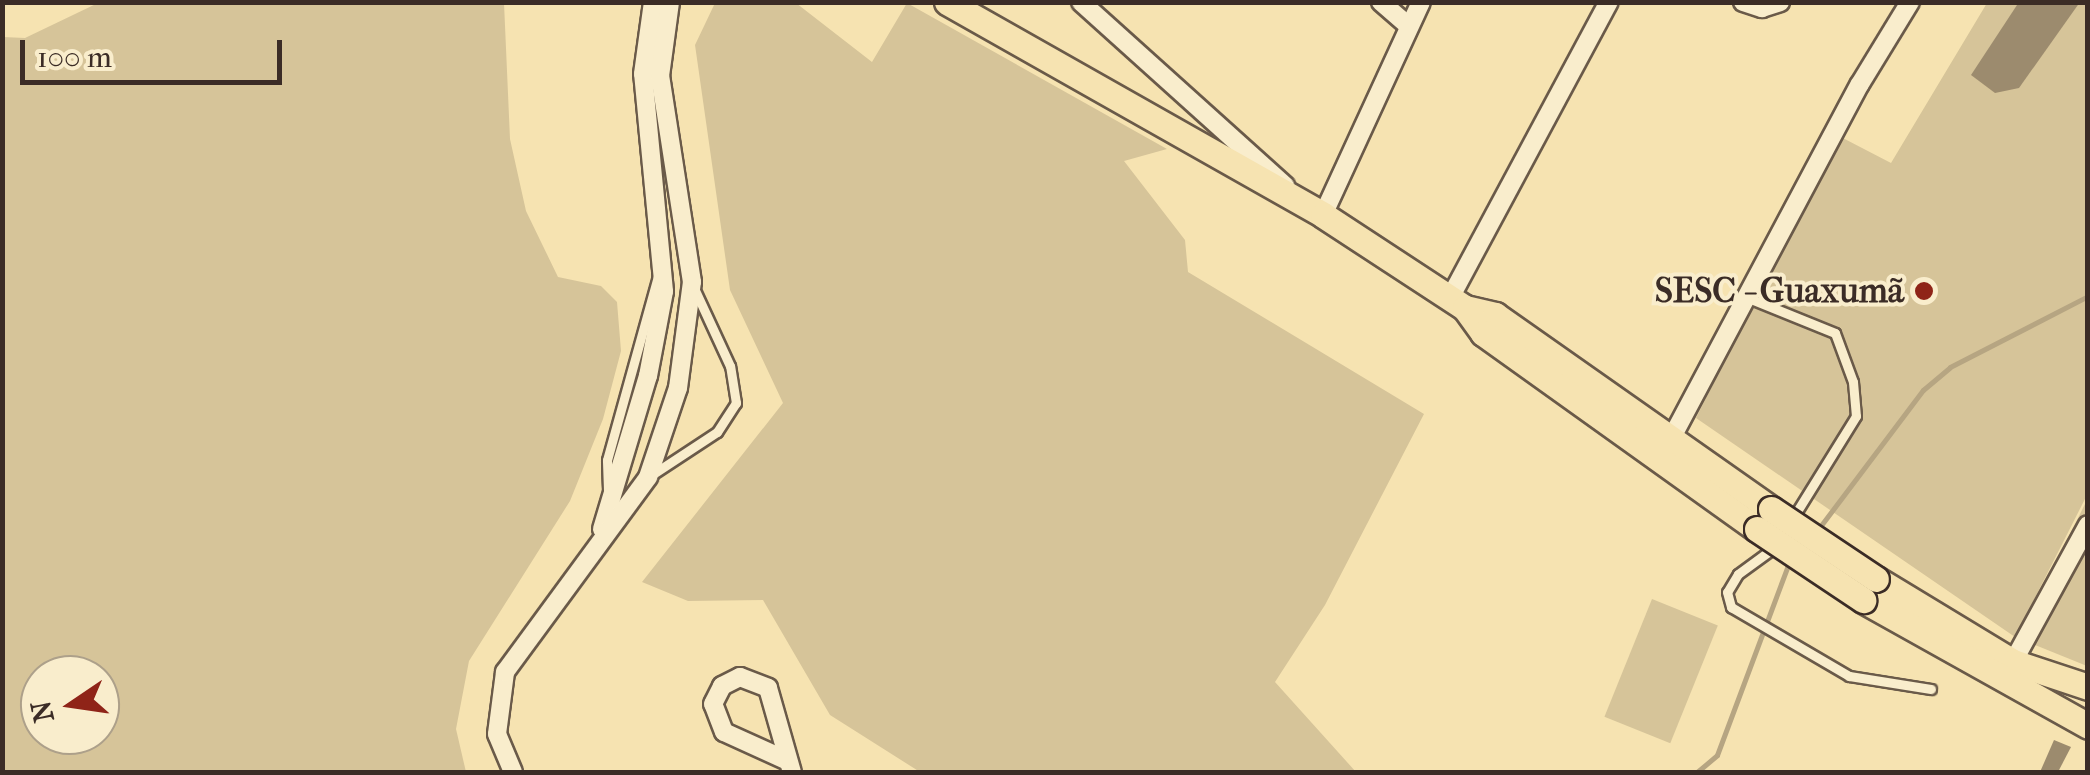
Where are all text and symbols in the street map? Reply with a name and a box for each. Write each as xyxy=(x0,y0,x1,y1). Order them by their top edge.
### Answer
scale bar xyxy=(25,20,288,82)
text: 100 m xyxy=(37,40,112,75)
place label: SESC - Guaxumã xyxy=(1655,270,1904,312)
marker: SESC - Guaxumã xyxy=(1913,280,1935,302)
north arrow xyxy=(20,655,120,755)
text: N xyxy=(24,697,61,725)

